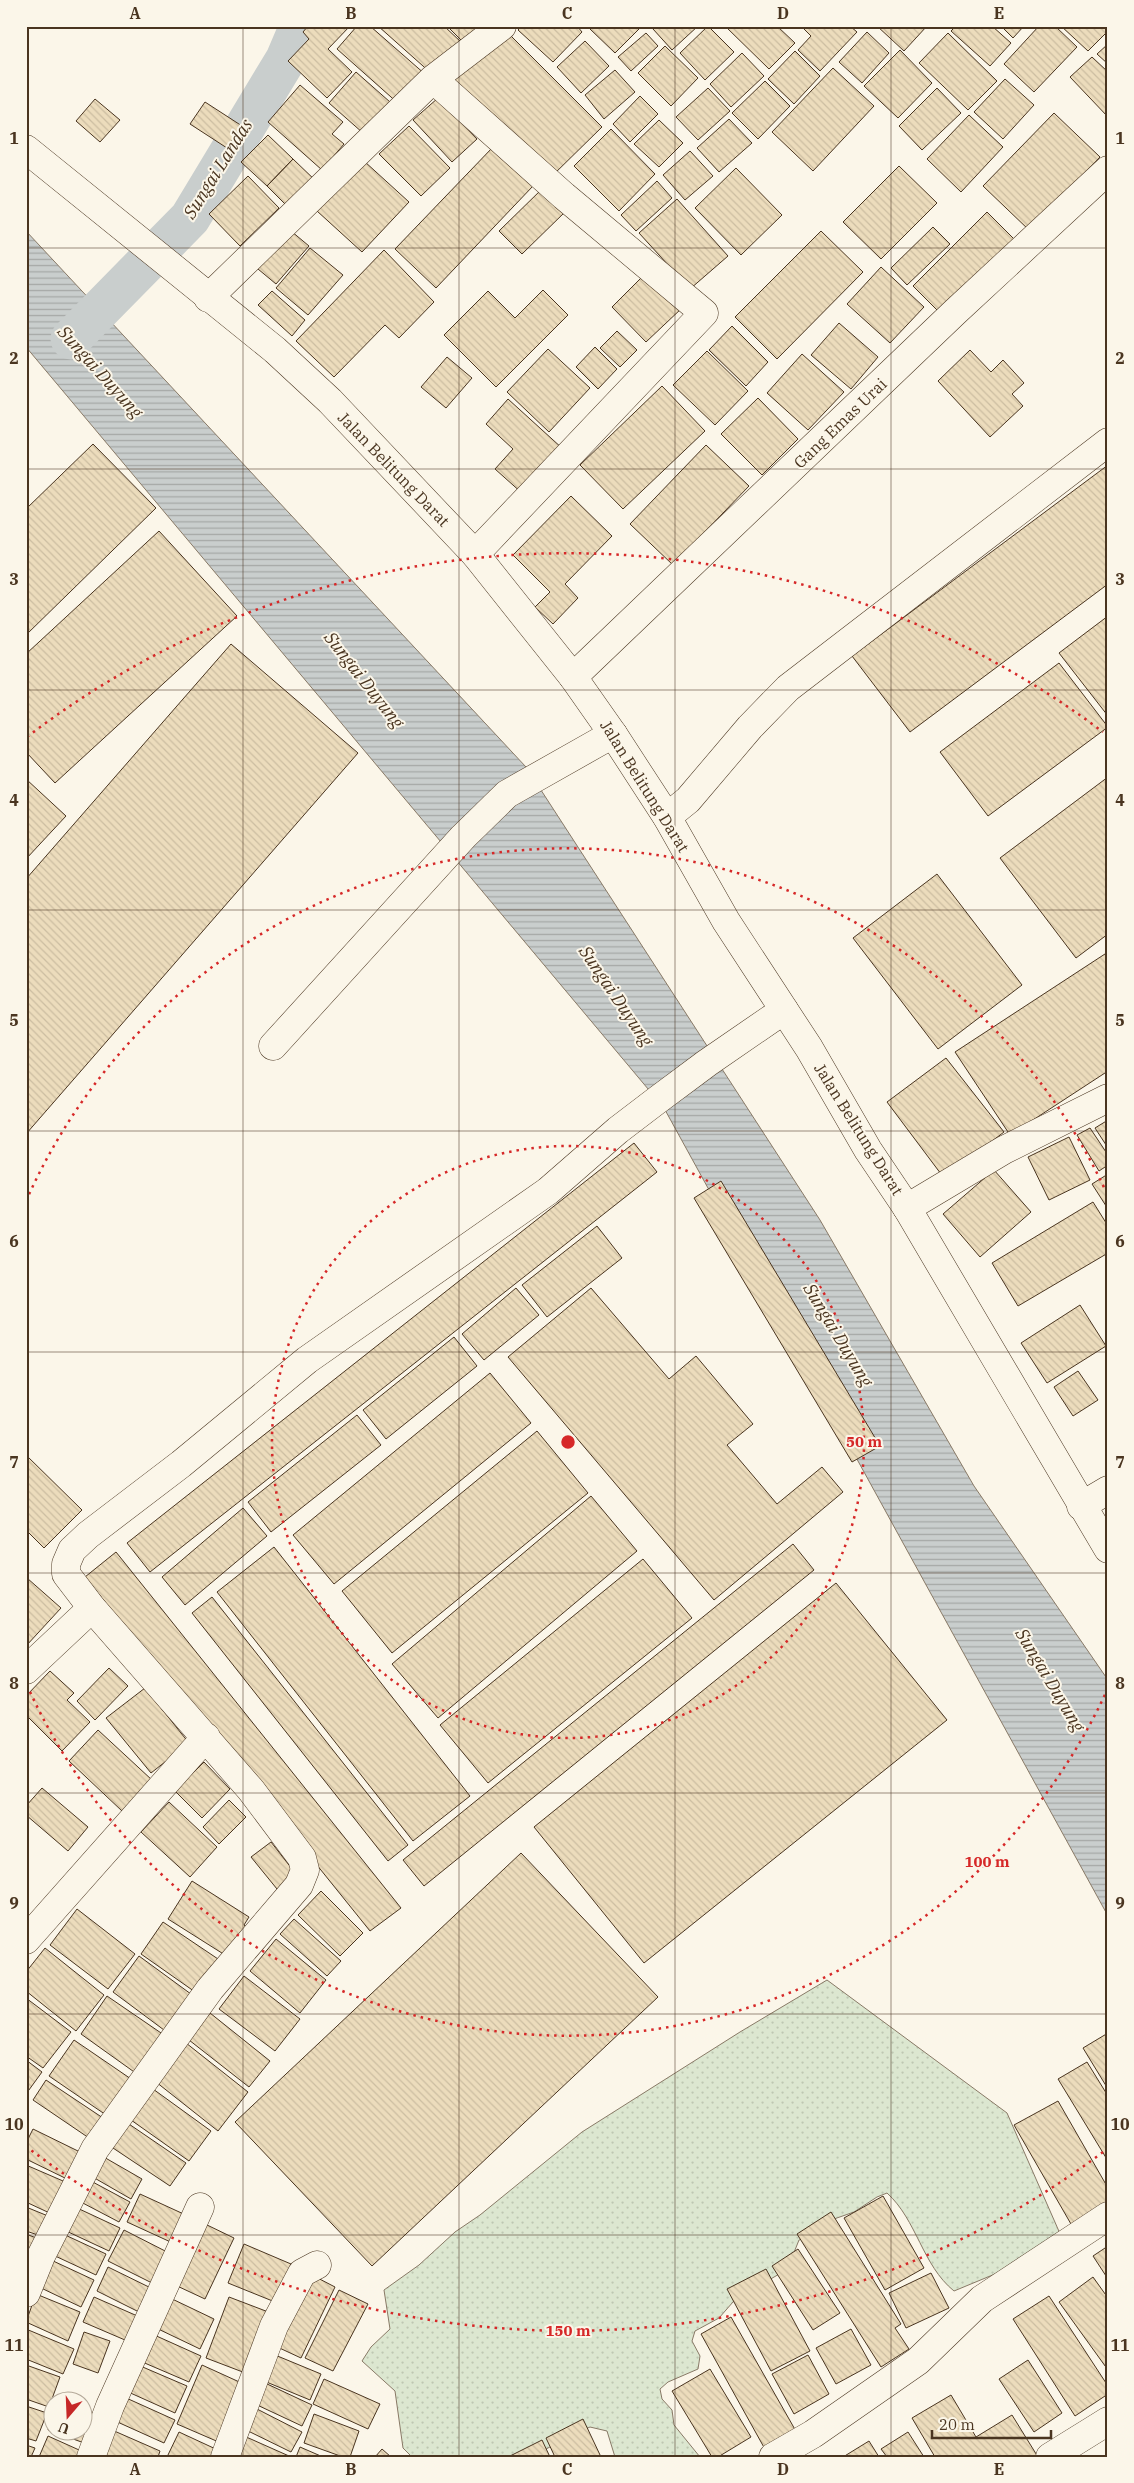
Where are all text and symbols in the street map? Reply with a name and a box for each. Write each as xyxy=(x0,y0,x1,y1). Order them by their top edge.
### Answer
text: A xyxy=(129,3,141,23)
text: B xyxy=(345,3,357,23)
text: C xyxy=(562,3,572,23)
text: D xyxy=(777,3,789,23)
text: E xyxy=(994,3,1004,23)
water label: Sungai Landas xyxy=(177,114,258,224)
text: 1 xyxy=(9,128,19,148)
text: 1 xyxy=(1115,128,1125,148)
water label: Sungai Duyung xyxy=(52,320,148,423)
text: 2 xyxy=(9,348,19,368)
text: 2 xyxy=(1115,348,1125,368)
street label: Gang Emas Urai xyxy=(789,374,891,472)
street label: Jalan Belitung Darat xyxy=(334,407,454,531)
text: 3 xyxy=(9,569,19,589)
text: 3 xyxy=(1115,569,1125,589)
water label: Sungai Duyung xyxy=(319,626,410,733)
street label: Jalan Belitung Darat xyxy=(596,716,694,856)
text: 4 xyxy=(9,790,19,810)
text: 4 xyxy=(1115,790,1125,810)
water label: Sungai Duyung xyxy=(574,940,659,1051)
text: 5 xyxy=(9,1010,19,1030)
text: 5 xyxy=(1115,1010,1125,1030)
street label: Jalan Belitung Darat xyxy=(810,1059,908,1199)
text: 6 xyxy=(9,1231,19,1251)
text: 6 xyxy=(1115,1231,1125,1251)
water label: Sungai Duyung xyxy=(798,1278,879,1391)
text: 50 m xyxy=(846,1432,882,1451)
centre of rings xyxy=(559,1433,577,1451)
text: 7 xyxy=(9,1452,19,1472)
text: 7 xyxy=(1115,1452,1125,1472)
water label: Sungai Duyung xyxy=(1010,1623,1091,1736)
text: 8 xyxy=(9,1673,19,1693)
text: 8 xyxy=(1115,1673,1125,1693)
text: 100 m xyxy=(964,1852,1010,1871)
text: 9 xyxy=(9,1893,19,1913)
text: 9 xyxy=(1115,1893,1125,1913)
text: 10 xyxy=(4,2114,24,2134)
text: 10 xyxy=(1110,2114,1130,2134)
text: 150 m xyxy=(545,2321,591,2340)
text: 11 xyxy=(4,2335,24,2355)
text: 11 xyxy=(1110,2335,1130,2355)
north arrow xyxy=(42,2390,92,2440)
scale bar xyxy=(932,2408,1050,2440)
text: 20 m xyxy=(939,2415,975,2434)
text: U xyxy=(56,2418,72,2439)
text: A xyxy=(129,2459,141,2479)
text: B xyxy=(345,2459,357,2479)
text: C xyxy=(562,2459,572,2479)
text: D xyxy=(777,2459,789,2479)
text: E xyxy=(994,2459,1004,2479)

